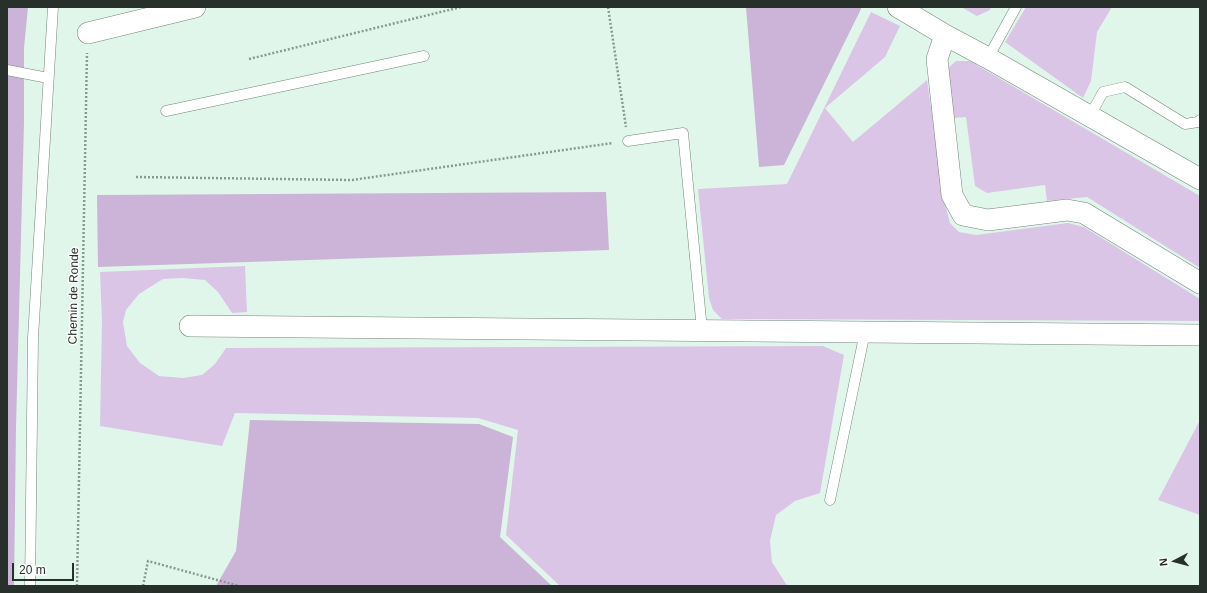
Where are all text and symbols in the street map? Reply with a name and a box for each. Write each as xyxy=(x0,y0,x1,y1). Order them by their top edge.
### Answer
street label: Chemin de Ronde xyxy=(66,248,82,344)
north arrow xyxy=(1155,541,1195,581)
scale bar xyxy=(14,555,76,581)
text: N xyxy=(1157,558,1169,567)
text: 20 m xyxy=(19,563,46,577)

